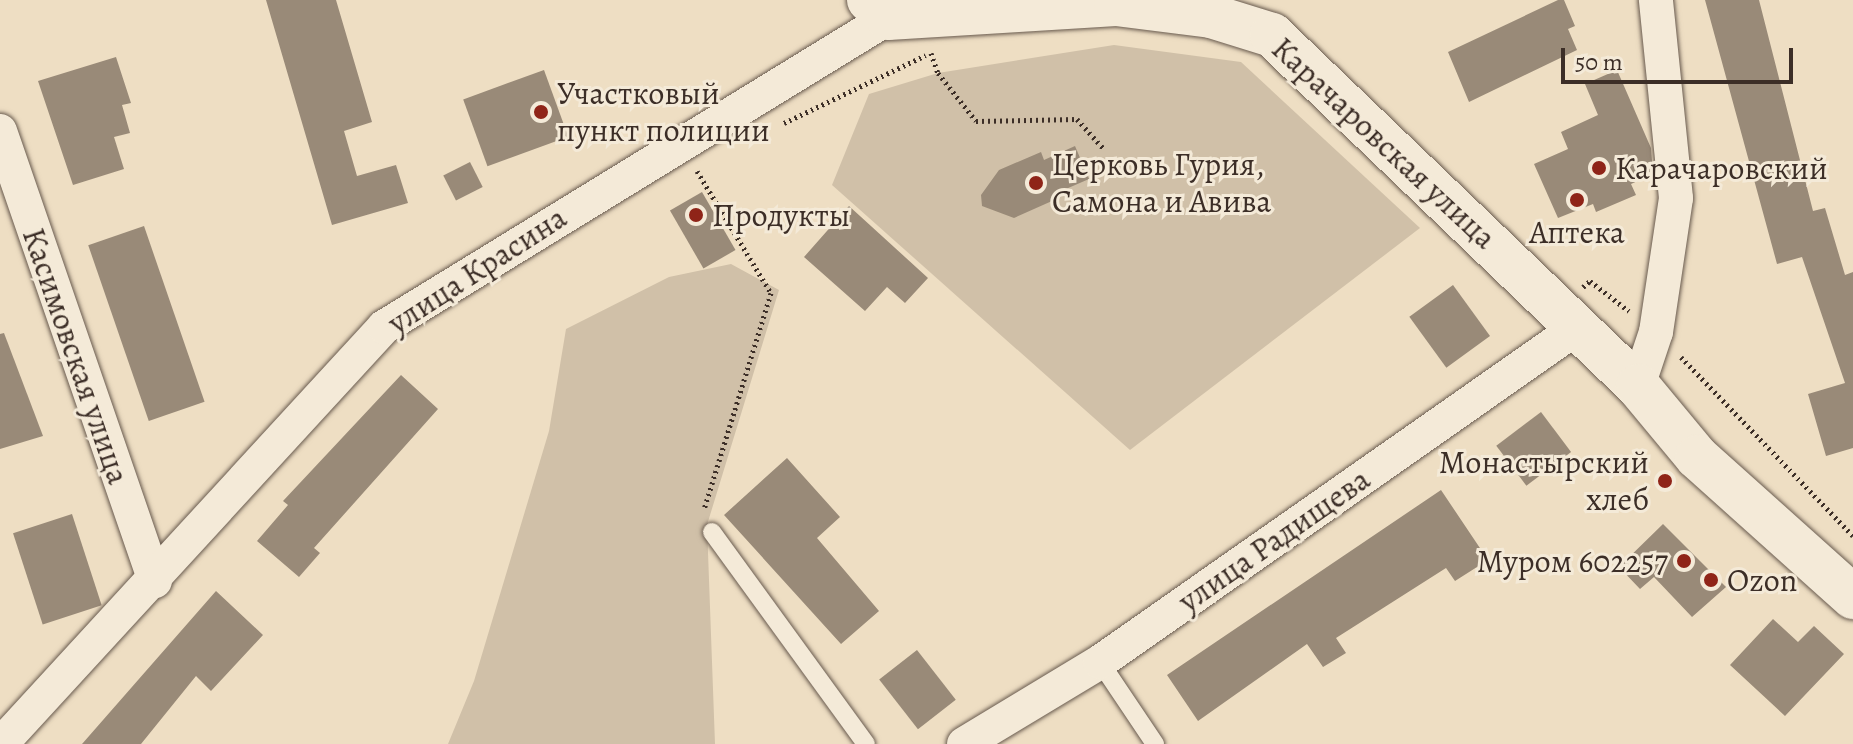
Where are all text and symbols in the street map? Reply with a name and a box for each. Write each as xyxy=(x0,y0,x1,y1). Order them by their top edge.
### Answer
street label: Карачаровская улица xyxy=(1264,29,1504,257)
scale bar xyxy=(1565,32,1797,82)
text: 50 m xyxy=(1575,46,1623,78)
place label: Участковый пункт полиции xyxy=(557,75,770,150)
marker: Участковый пункт полиции xyxy=(532,103,550,121)
place label: Церковь Гурия, Самона и Авива xyxy=(1052,146,1271,221)
place label: Карачаровский xyxy=(1615,149,1828,187)
marker: Карачаровский xyxy=(1590,159,1608,177)
marker: Церковь Гурия, Самона и Авива xyxy=(1027,174,1045,192)
marker: Аптека xyxy=(1568,191,1586,209)
place label: Продукты xyxy=(712,196,850,234)
street label: улица Красина xyxy=(380,198,574,342)
marker: Продукты xyxy=(687,206,705,224)
place label: Аптека xyxy=(1529,213,1625,251)
street label: Касимовская улица xyxy=(14,223,138,489)
place label: Монастырский хлеб xyxy=(1439,444,1649,519)
street label: улица Радищева xyxy=(1171,460,1377,620)
marker: Монастырский хлеб xyxy=(1656,472,1674,490)
place label: Муром 602257 xyxy=(1477,542,1668,580)
marker: Муром 602257 xyxy=(1675,552,1693,570)
place label: Ozon xyxy=(1727,561,1797,599)
marker: Ozon xyxy=(1702,571,1720,589)

